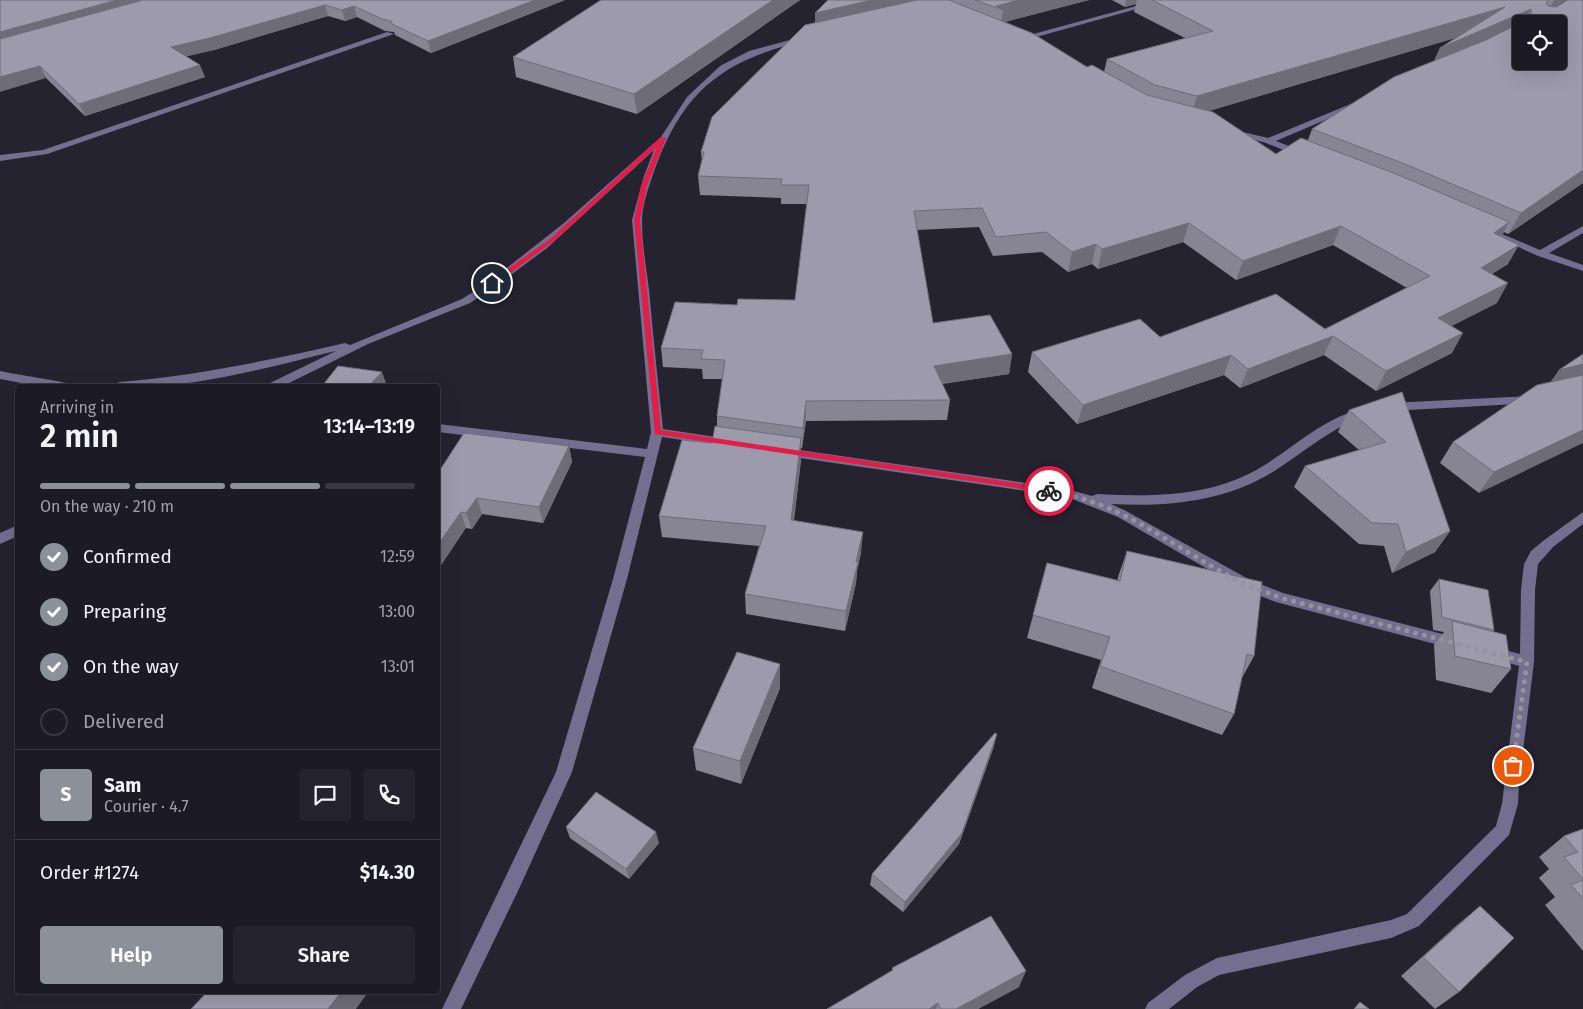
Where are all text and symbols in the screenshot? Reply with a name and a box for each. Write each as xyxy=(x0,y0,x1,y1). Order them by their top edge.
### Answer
map controls xyxy=(1512,15,1567,70)
button: locate xyxy=(1512,15,1567,70)
pin xyxy=(471,262,513,304)
icon: home xyxy=(478,269,506,297)
text: Arriving in xyxy=(40,398,114,417)
text: 13:14–13:19 xyxy=(323,415,415,438)
text: 2 min xyxy=(40,417,119,455)
courier xyxy=(1024,466,1074,516)
icon: bike xyxy=(1035,477,1063,505)
text: On the way · 210 m xyxy=(40,497,174,516)
icon: check xyxy=(40,543,68,571)
text: Confirmed xyxy=(83,545,172,568)
text: 12:59 xyxy=(380,547,415,566)
icon: check xyxy=(40,598,68,626)
text: Preparing xyxy=(83,600,166,623)
text: 13:00 xyxy=(378,602,415,621)
icon: check xyxy=(40,653,68,681)
text: On the way xyxy=(83,655,179,678)
text: 13:01 xyxy=(381,657,415,676)
text: Delivered xyxy=(83,710,165,733)
pin xyxy=(1492,745,1534,787)
icon: bag xyxy=(1499,752,1527,780)
button: chat xyxy=(299,769,351,821)
button: phone xyxy=(363,769,415,821)
text: Sam xyxy=(104,774,141,797)
text: S xyxy=(61,783,71,806)
text: Courier · 4.7 xyxy=(104,797,189,816)
text: Order #1274 xyxy=(40,861,139,884)
text: $14.30 xyxy=(360,861,415,884)
button: Help xyxy=(40,926,223,984)
button: Share xyxy=(233,926,415,984)

